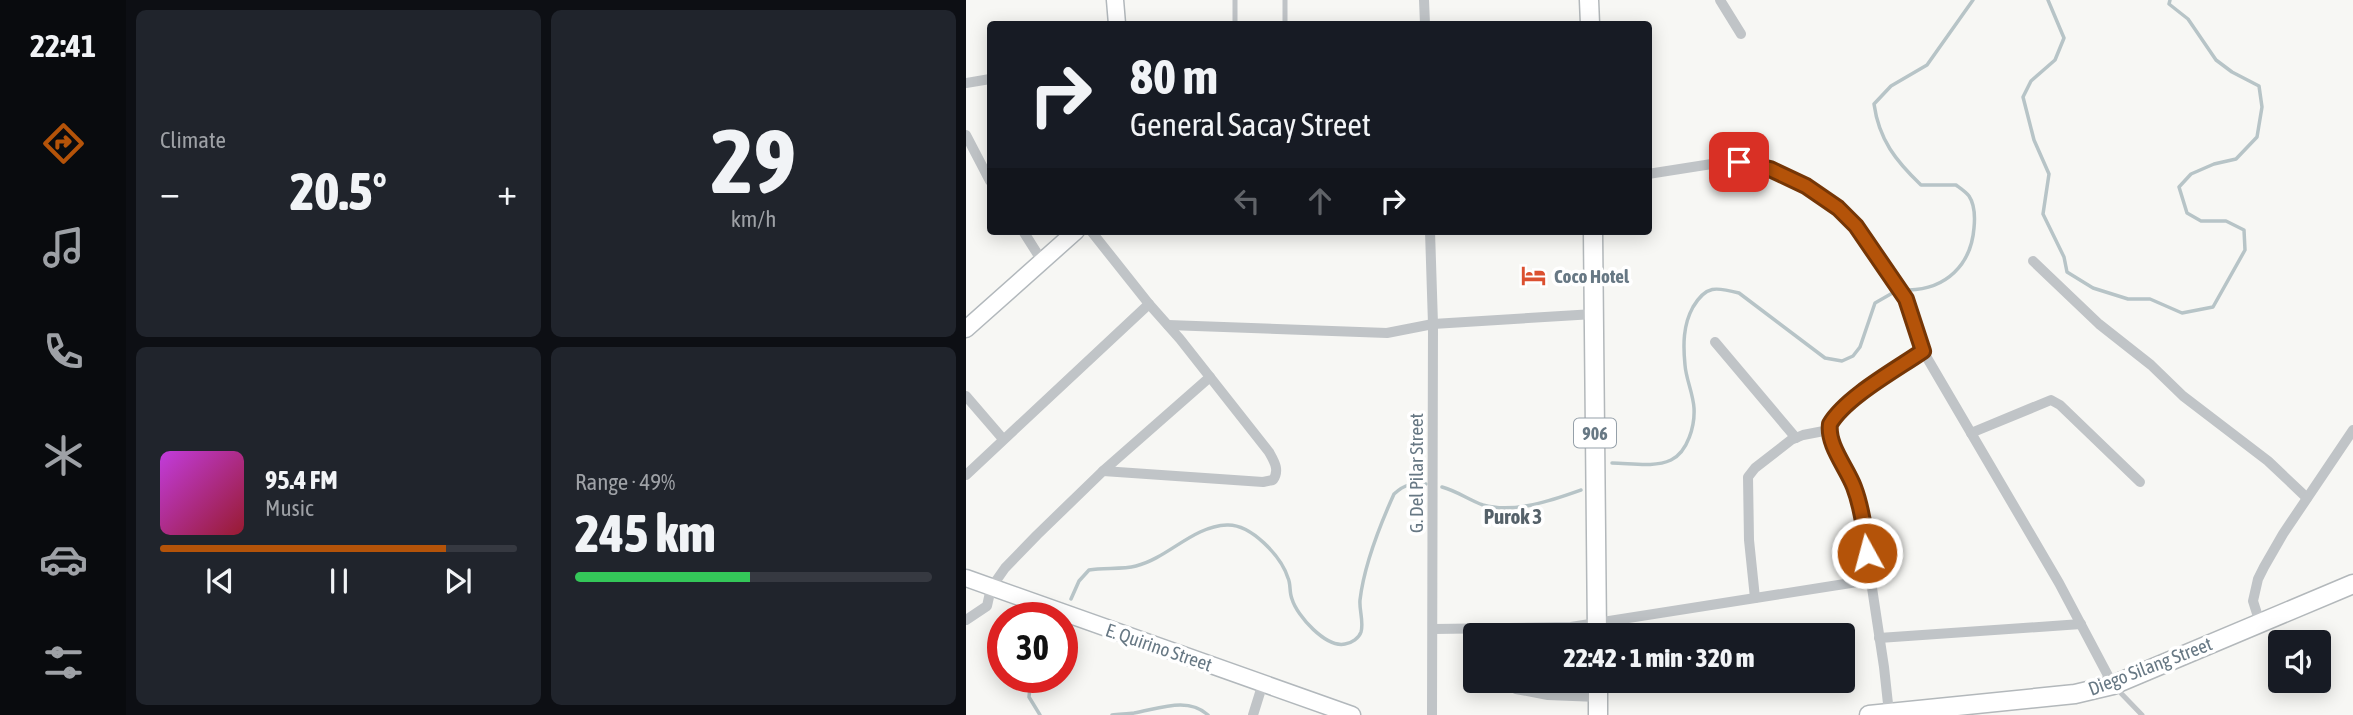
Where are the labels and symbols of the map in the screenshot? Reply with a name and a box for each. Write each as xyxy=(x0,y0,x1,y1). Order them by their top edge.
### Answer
pin xyxy=(1709,132,1769,192)
hotel icon: Coco Hotel xyxy=(1520,262,1548,290)
place label: Coco Hotel xyxy=(1554,265,1630,287)
street label: G. Del Pilar Street xyxy=(1405,413,1427,533)
road number: 906 xyxy=(1574,418,1616,447)
district label: Purok 3 xyxy=(1484,504,1542,528)
position arrow xyxy=(1830,516,1904,590)
speed limit sign: 30 xyxy=(987,602,1078,693)
street label: E. Quirino Street xyxy=(1103,619,1215,675)
street label: Diego Silang Street xyxy=(2085,632,2215,700)

